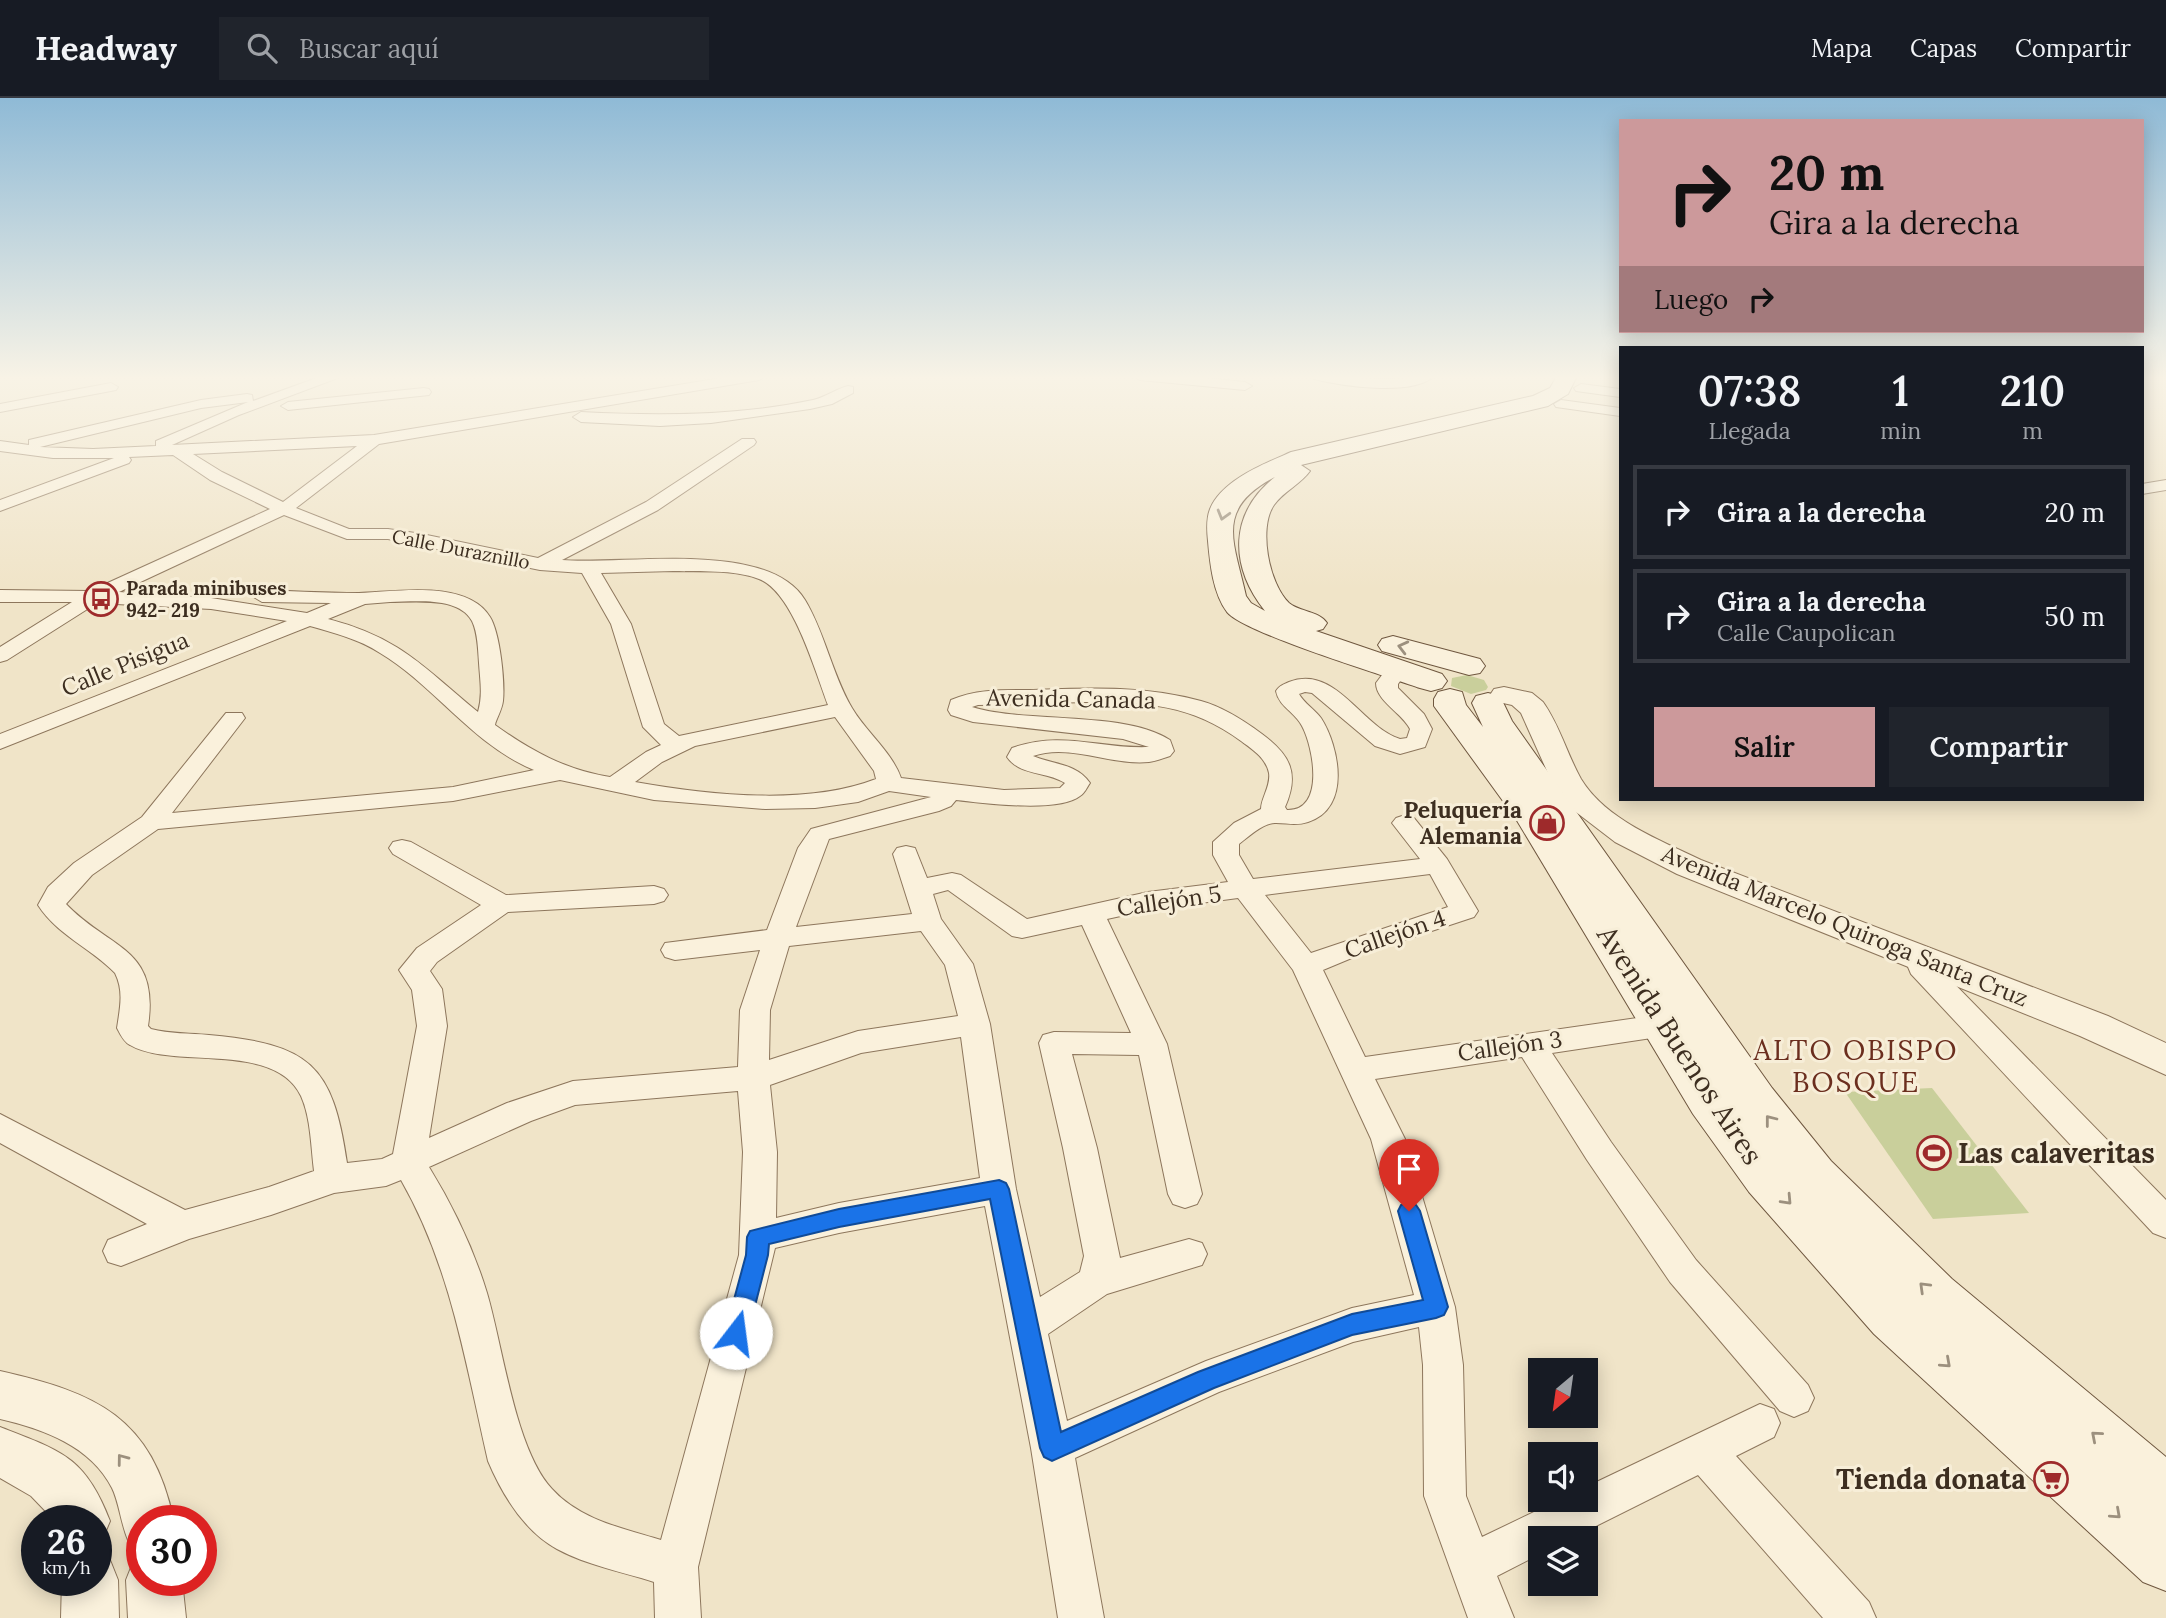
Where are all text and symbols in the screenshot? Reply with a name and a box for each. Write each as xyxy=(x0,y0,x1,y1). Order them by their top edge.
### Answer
search box xyxy=(219,17,709,80)
text: Headway xyxy=(35,27,177,69)
icon: search xyxy=(243,29,281,67)
text: Buscar aquí xyxy=(299,32,439,65)
text: Mapa xyxy=(1811,33,1872,64)
text: Capas xyxy=(1910,33,1977,64)
text: Compartir xyxy=(2015,33,2131,64)
text: 20 m xyxy=(1769,141,1884,203)
icon: right xyxy=(1654,147,1745,238)
text: Gira a la derecha xyxy=(1769,202,2019,243)
icon: right xyxy=(1742,280,1780,318)
text: Luego xyxy=(1654,283,1728,316)
text: 07:38 xyxy=(1698,364,1801,418)
text: 1 xyxy=(1892,364,1909,418)
text: 210 xyxy=(2000,364,2065,418)
text: Llegada xyxy=(1708,416,1791,445)
text: min xyxy=(1880,416,1921,445)
text: m xyxy=(2022,416,2043,445)
icon: right xyxy=(1658,493,1696,531)
text: Gira a la derecha xyxy=(1717,496,1926,529)
text: 20 m xyxy=(2045,496,2105,529)
one-way arrow xyxy=(1217,509,1231,521)
street label: Calle Duraznillo xyxy=(390,524,532,574)
place label: Parada minibuses 942- 219 xyxy=(126,576,286,622)
bus stop icon: Parada minibuses 942- 219 xyxy=(82,580,120,618)
text: Gira a la derecha xyxy=(1717,585,1926,618)
icon: right xyxy=(1658,597,1696,635)
text: 50 m xyxy=(2045,600,2105,633)
text: Calle Caupolican xyxy=(1717,618,1895,647)
street label: Calle Pisigua xyxy=(57,625,193,702)
one-way arrow xyxy=(1397,641,1409,655)
street label: Avenida Canada xyxy=(985,683,1156,714)
button: Salir xyxy=(1654,707,1875,787)
button: Compartir xyxy=(1889,707,2109,787)
place label: Peluquería Alemania xyxy=(1404,795,1522,850)
shop icon: Peluquería Alemania xyxy=(1528,804,1566,842)
street label: Avenida Marcelo Quiroga Santa Cruz xyxy=(1657,838,2033,1013)
street label: Callejón 5 xyxy=(1115,879,1223,922)
street label: Callejón 4 xyxy=(1341,903,1449,964)
street label: Avenida Buenos Aires xyxy=(1589,918,1771,1171)
street label: Callejón 3 xyxy=(1456,1024,1564,1067)
district label: ALTO OBISPO BOSQUE xyxy=(1752,1032,1959,1100)
one-way arrow xyxy=(1765,1115,1778,1128)
sports icon: Las calaveritas xyxy=(1915,1134,1953,1172)
place label: Las calaveritas xyxy=(1958,1135,2155,1171)
pin xyxy=(1379,1139,1439,1211)
icon: arrive xyxy=(1390,1150,1428,1188)
one-way arrow xyxy=(1779,1192,1792,1205)
one-way arrow xyxy=(1919,1282,1932,1295)
position arrow xyxy=(699,1296,773,1370)
one-way arrow xyxy=(1938,1354,1951,1367)
north arrow xyxy=(1528,1358,1598,1428)
map controls xyxy=(1528,1358,1598,1596)
one-way arrow xyxy=(2091,1432,2104,1444)
button: sound xyxy=(1528,1442,1598,1512)
one-way arrow xyxy=(118,1454,130,1466)
supermarket icon: Tienda donata xyxy=(2032,1460,2070,1498)
place label: Tienda donata xyxy=(1836,1461,2026,1497)
speed limit sign: 30 xyxy=(126,1505,217,1596)
one-way arrow xyxy=(2108,1506,2121,1519)
text: 26 xyxy=(47,1519,86,1564)
button: layers xyxy=(1528,1526,1598,1596)
text: km/h xyxy=(42,1556,91,1579)

